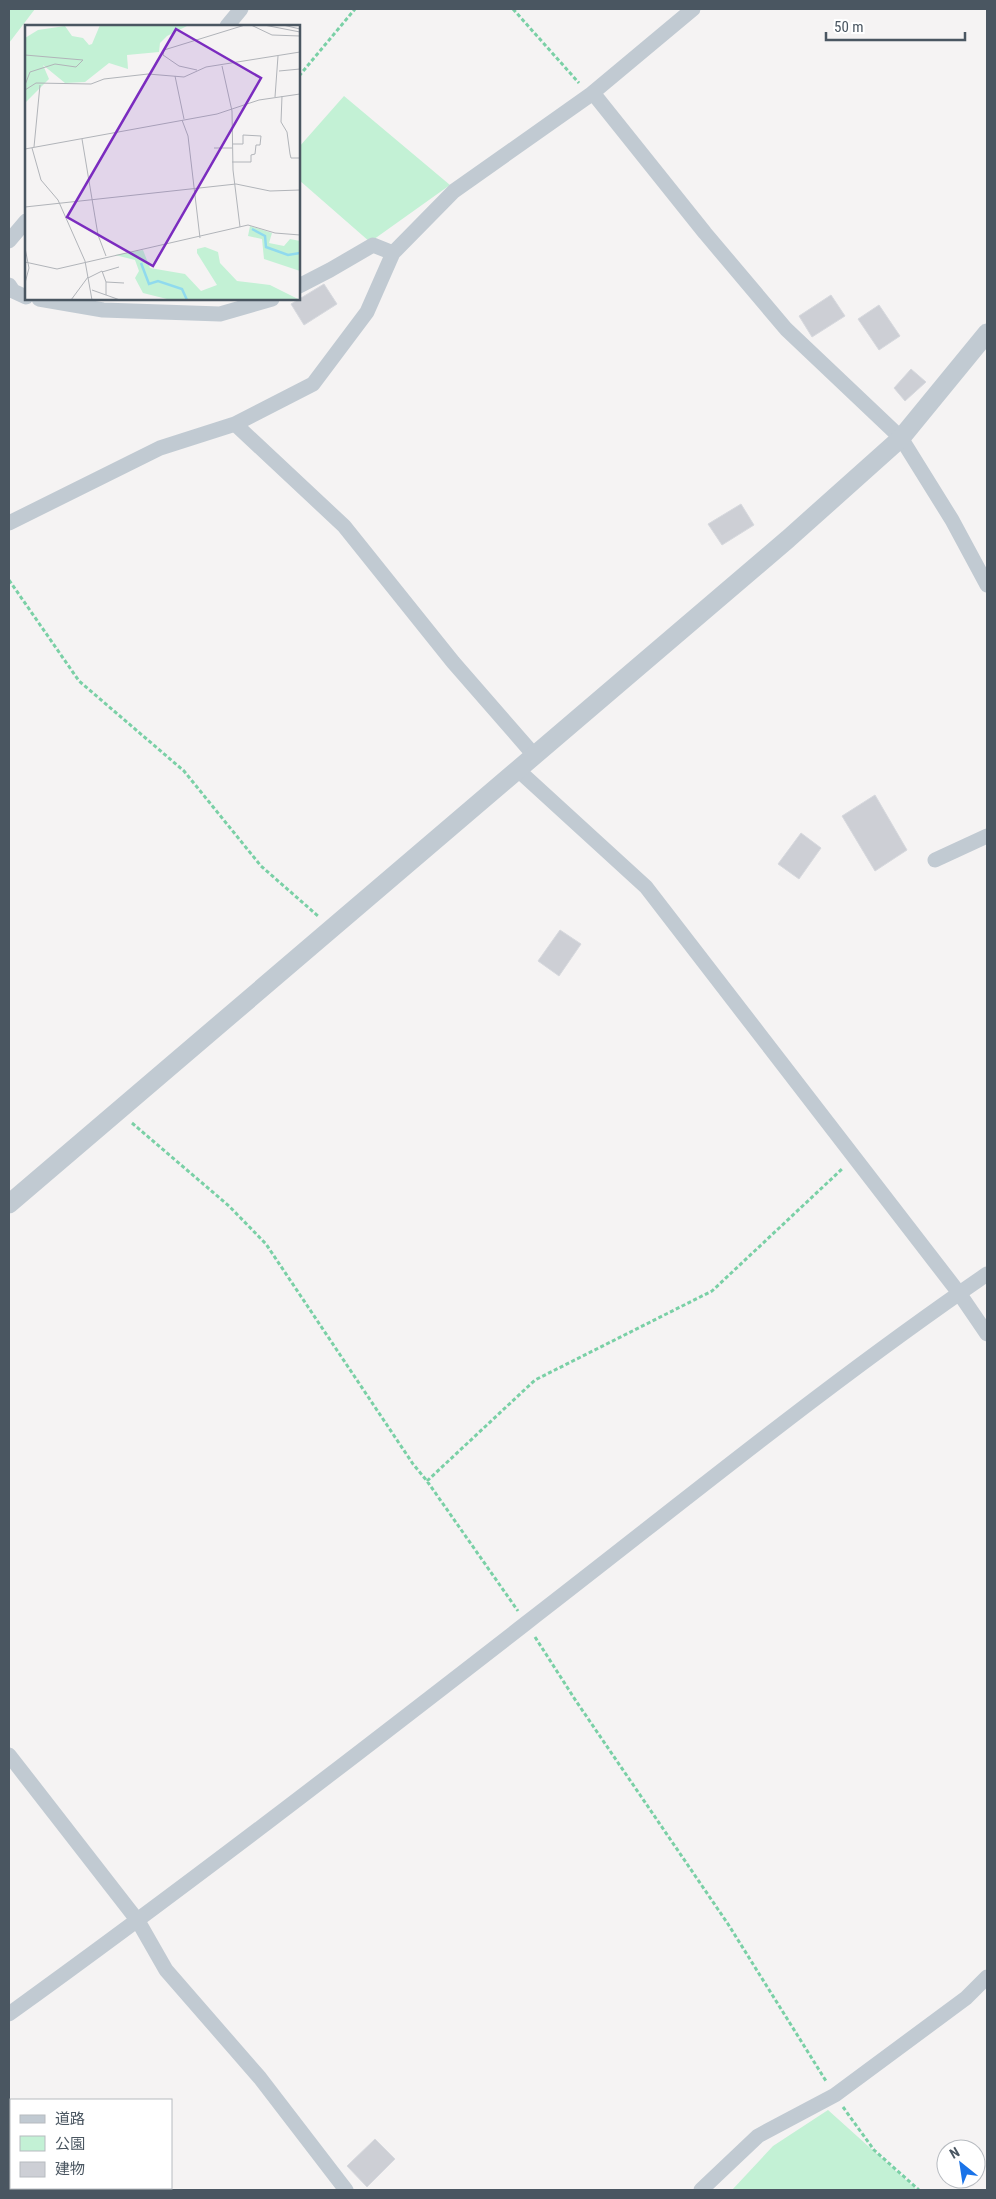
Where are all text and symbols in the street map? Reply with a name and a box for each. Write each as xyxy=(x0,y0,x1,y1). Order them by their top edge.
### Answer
scale bar xyxy=(826,10,965,42)
text: 50 m xyxy=(834,18,864,36)
inset map xyxy=(25,25,300,300)
legend xyxy=(10,2099,172,2189)
text: 道路 xyxy=(55,2110,85,2128)
text: 公園 xyxy=(55,2135,85,2153)
north arrow xyxy=(936,2139,986,2189)
text: N xyxy=(947,2144,962,2162)
text: 建物 xyxy=(55,2160,85,2178)

